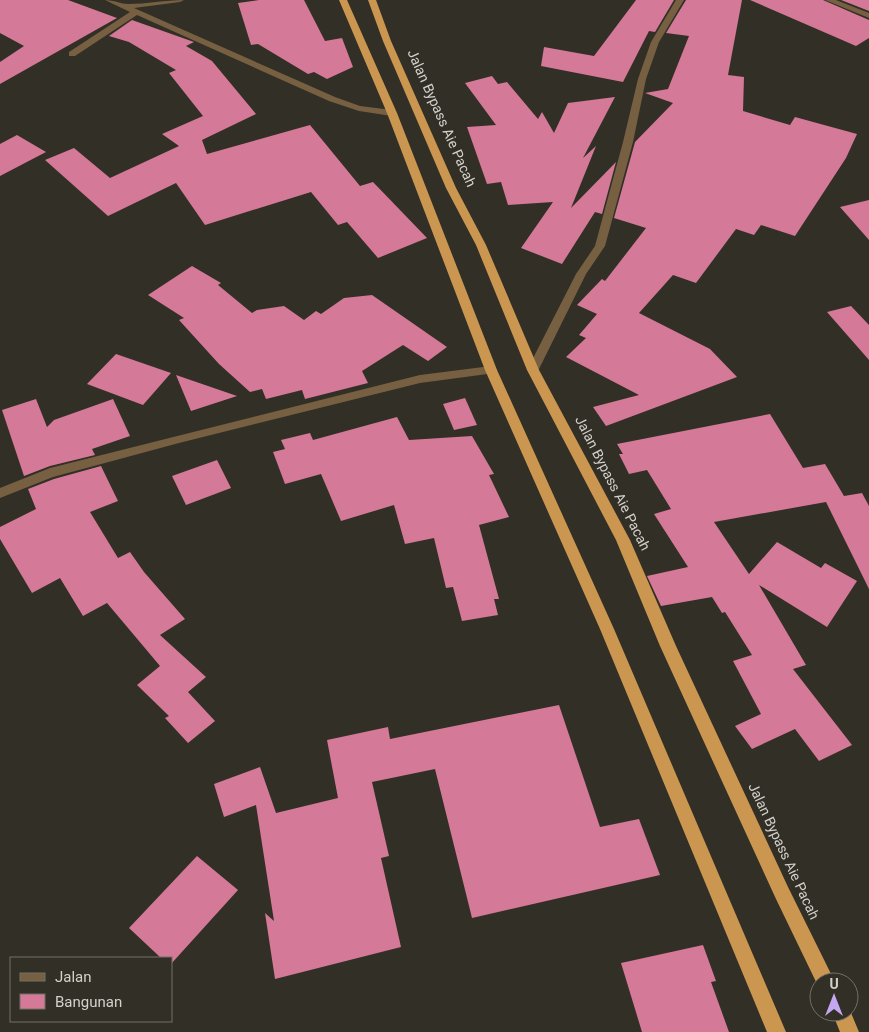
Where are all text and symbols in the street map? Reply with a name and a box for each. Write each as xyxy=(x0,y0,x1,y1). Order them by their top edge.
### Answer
street label: Jalan Bypass Aie Pacah xyxy=(404,47,480,189)
street label: Jalan Bypass Aie Pacah xyxy=(572,413,654,553)
street label: Jalan Bypass Aie Pacah xyxy=(745,780,823,922)
legend xyxy=(10,957,172,1022)
text: Jalan xyxy=(55,968,92,986)
north arrow xyxy=(809,972,859,1022)
text: U xyxy=(829,976,839,992)
text: Bangunan xyxy=(55,993,122,1011)

